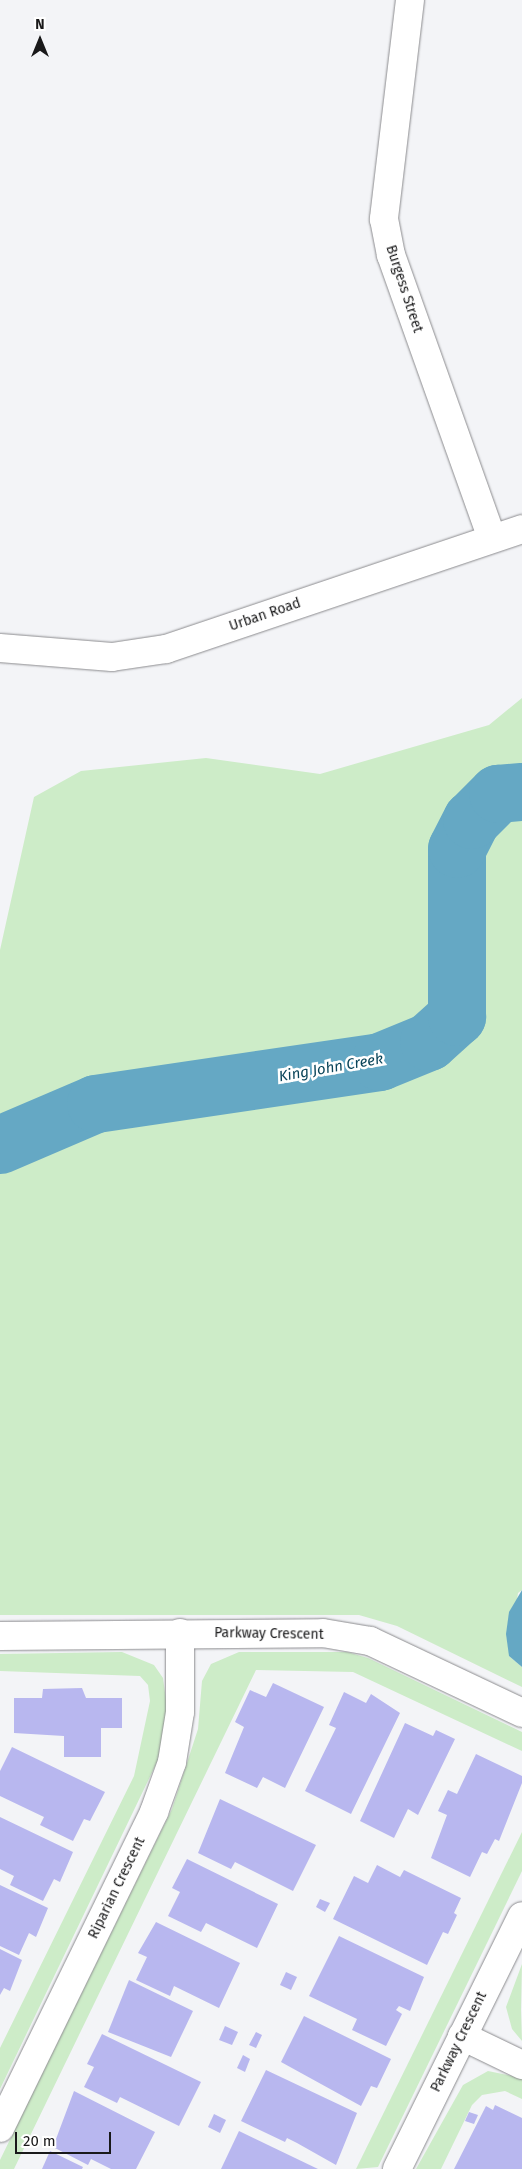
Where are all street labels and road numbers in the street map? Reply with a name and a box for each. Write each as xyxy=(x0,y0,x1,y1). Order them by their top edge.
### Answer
street label: Burgess Street xyxy=(382,243,426,335)
street label: Urban Road xyxy=(227,595,303,635)
street label: Parkway Crescent xyxy=(214,1625,324,1643)
street label: Riparian Crescent xyxy=(85,1834,149,1942)
street label: Parkway Crescent xyxy=(427,1989,491,2095)

